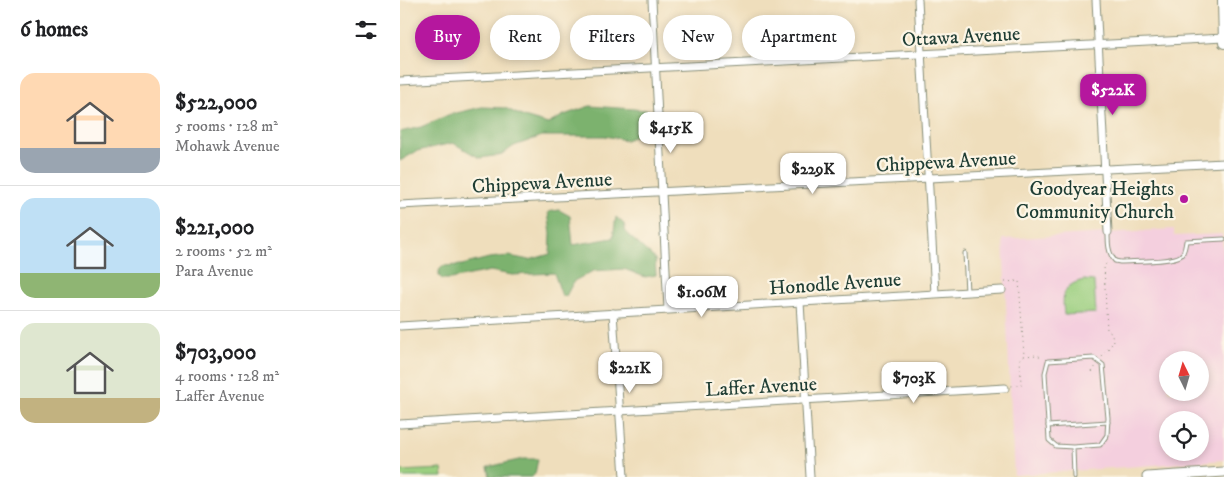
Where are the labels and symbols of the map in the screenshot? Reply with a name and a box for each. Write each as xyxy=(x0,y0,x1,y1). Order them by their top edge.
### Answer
street label: Ottawa Avenue xyxy=(901,22,1021,53)
pin: $522K xyxy=(1078,74,1148,116)
pin: $415K xyxy=(636,112,706,154)
street label: Chippewa Avenue xyxy=(875,146,1017,179)
pin: $229K xyxy=(778,152,848,195)
street label: Chippewa Avenue xyxy=(471,167,613,200)
place label: Goodyear Heights Community Church xyxy=(1016,177,1175,225)
marker: Goodyear Heights Community Church xyxy=(1178,193,1190,205)
street label: Honodle Avenue xyxy=(768,267,902,302)
pin: $1.06M xyxy=(661,276,743,318)
north arrow xyxy=(1159,351,1209,401)
pin: $221K xyxy=(595,352,665,394)
pin: $703K xyxy=(879,362,949,404)
street label: Laffer Avenue xyxy=(705,372,818,403)

